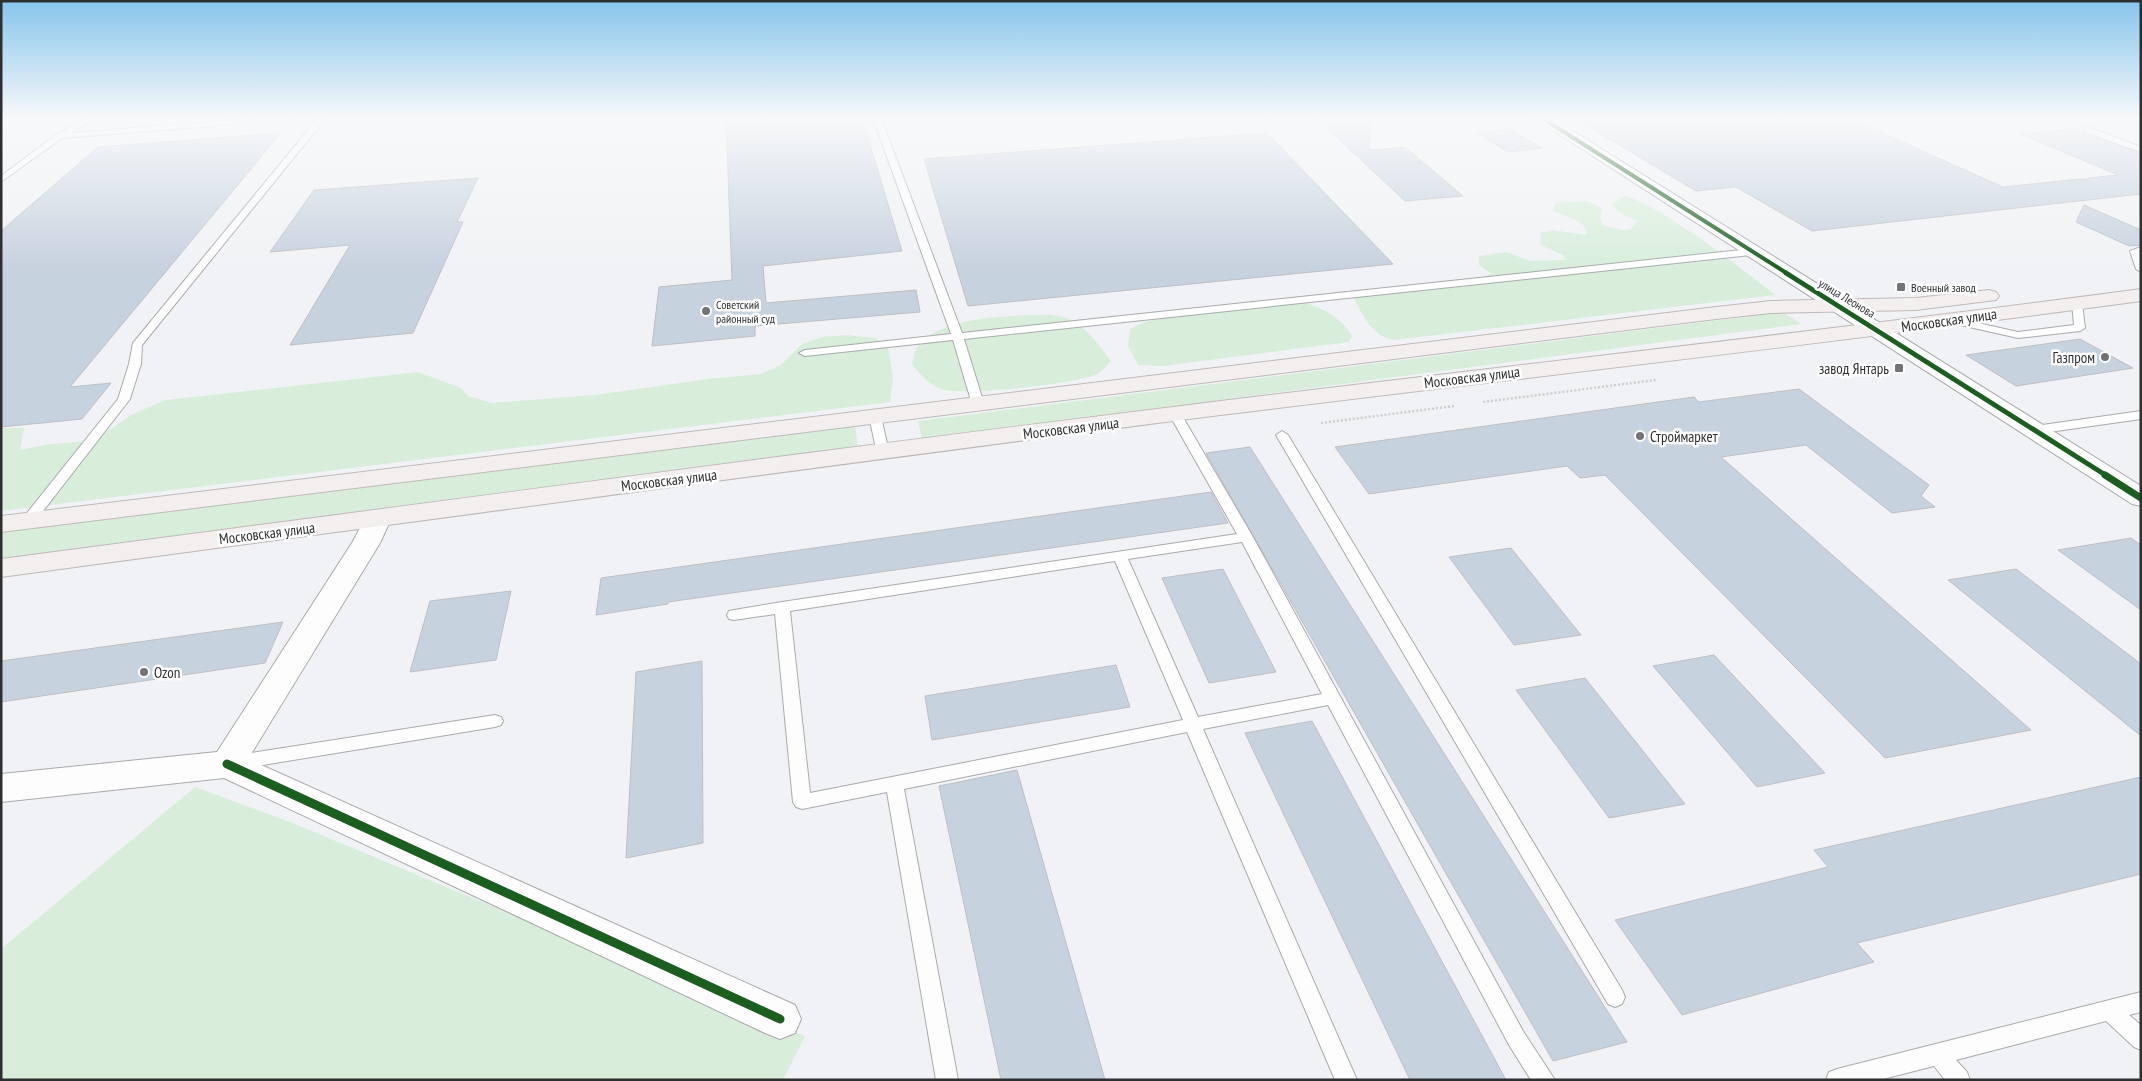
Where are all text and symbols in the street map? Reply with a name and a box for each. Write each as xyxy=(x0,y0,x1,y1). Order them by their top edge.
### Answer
street label: улица Леонова xyxy=(1816,275,1878,321)
place label: Военный завод xyxy=(1911,280,1977,295)
marker: Военный завод xyxy=(1895,281,1907,293)
place label: Советский районный суд xyxy=(716,297,776,326)
street label: Московская улица xyxy=(1900,304,1998,336)
marker: Советский районный суд xyxy=(700,305,712,317)
place label: Газпром xyxy=(2052,348,2095,367)
marker: Газпром xyxy=(2099,351,2111,363)
place label: завод Янтарь xyxy=(1819,359,1889,378)
street label: Московская улица xyxy=(1423,362,1521,392)
marker: завод Янтарь xyxy=(1893,362,1905,374)
street label: Московская улица xyxy=(1022,413,1120,443)
place label: Строймаркет xyxy=(1650,427,1718,446)
marker: Строймаркет xyxy=(1634,430,1646,442)
street label: Московская улица xyxy=(620,465,718,495)
street label: Московская улица xyxy=(218,518,316,548)
place label: Ozon xyxy=(154,663,180,682)
marker: Ozon xyxy=(138,666,150,678)

